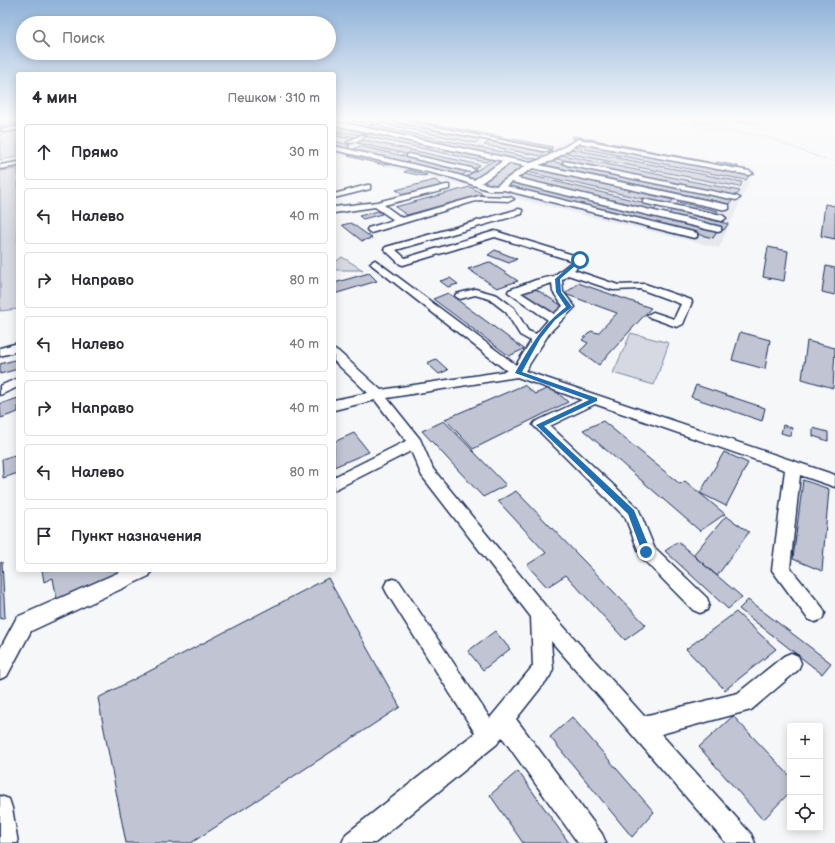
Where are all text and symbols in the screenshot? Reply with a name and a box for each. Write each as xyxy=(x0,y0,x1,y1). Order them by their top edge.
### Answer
search box xyxy=(16,16,336,60)
icon: search xyxy=(30,27,52,49)
text: Поиск xyxy=(62,29,105,48)
text: 4 мин xyxy=(32,88,77,108)
text: Пешком · 310 m xyxy=(228,90,320,106)
icon: ahead xyxy=(33,141,55,163)
text: Прямо xyxy=(71,143,118,162)
text: 30 m xyxy=(289,144,319,160)
icon: left xyxy=(33,205,55,227)
text: Налево xyxy=(71,207,124,226)
text: 40 m xyxy=(289,208,319,224)
route start xyxy=(571,251,589,269)
icon: right xyxy=(33,269,55,291)
text: Направо xyxy=(71,271,134,290)
text: 80 m xyxy=(290,272,319,288)
icon: left xyxy=(33,333,55,355)
text: Налево xyxy=(71,335,124,354)
text: 40 m xyxy=(289,336,319,352)
icon: right xyxy=(33,397,55,419)
text: Направо xyxy=(71,399,134,418)
text: 40 m xyxy=(289,400,319,416)
icon: left xyxy=(33,461,55,483)
text: Налево xyxy=(71,463,124,482)
text: 80 m xyxy=(290,464,319,480)
icon: arrive xyxy=(33,525,55,547)
text: Пункт назначения xyxy=(71,527,202,546)
route end xyxy=(637,543,655,561)
map controls xyxy=(787,723,823,831)
button: + xyxy=(787,723,823,759)
button: − xyxy=(787,759,823,795)
button: locate xyxy=(787,795,823,831)

